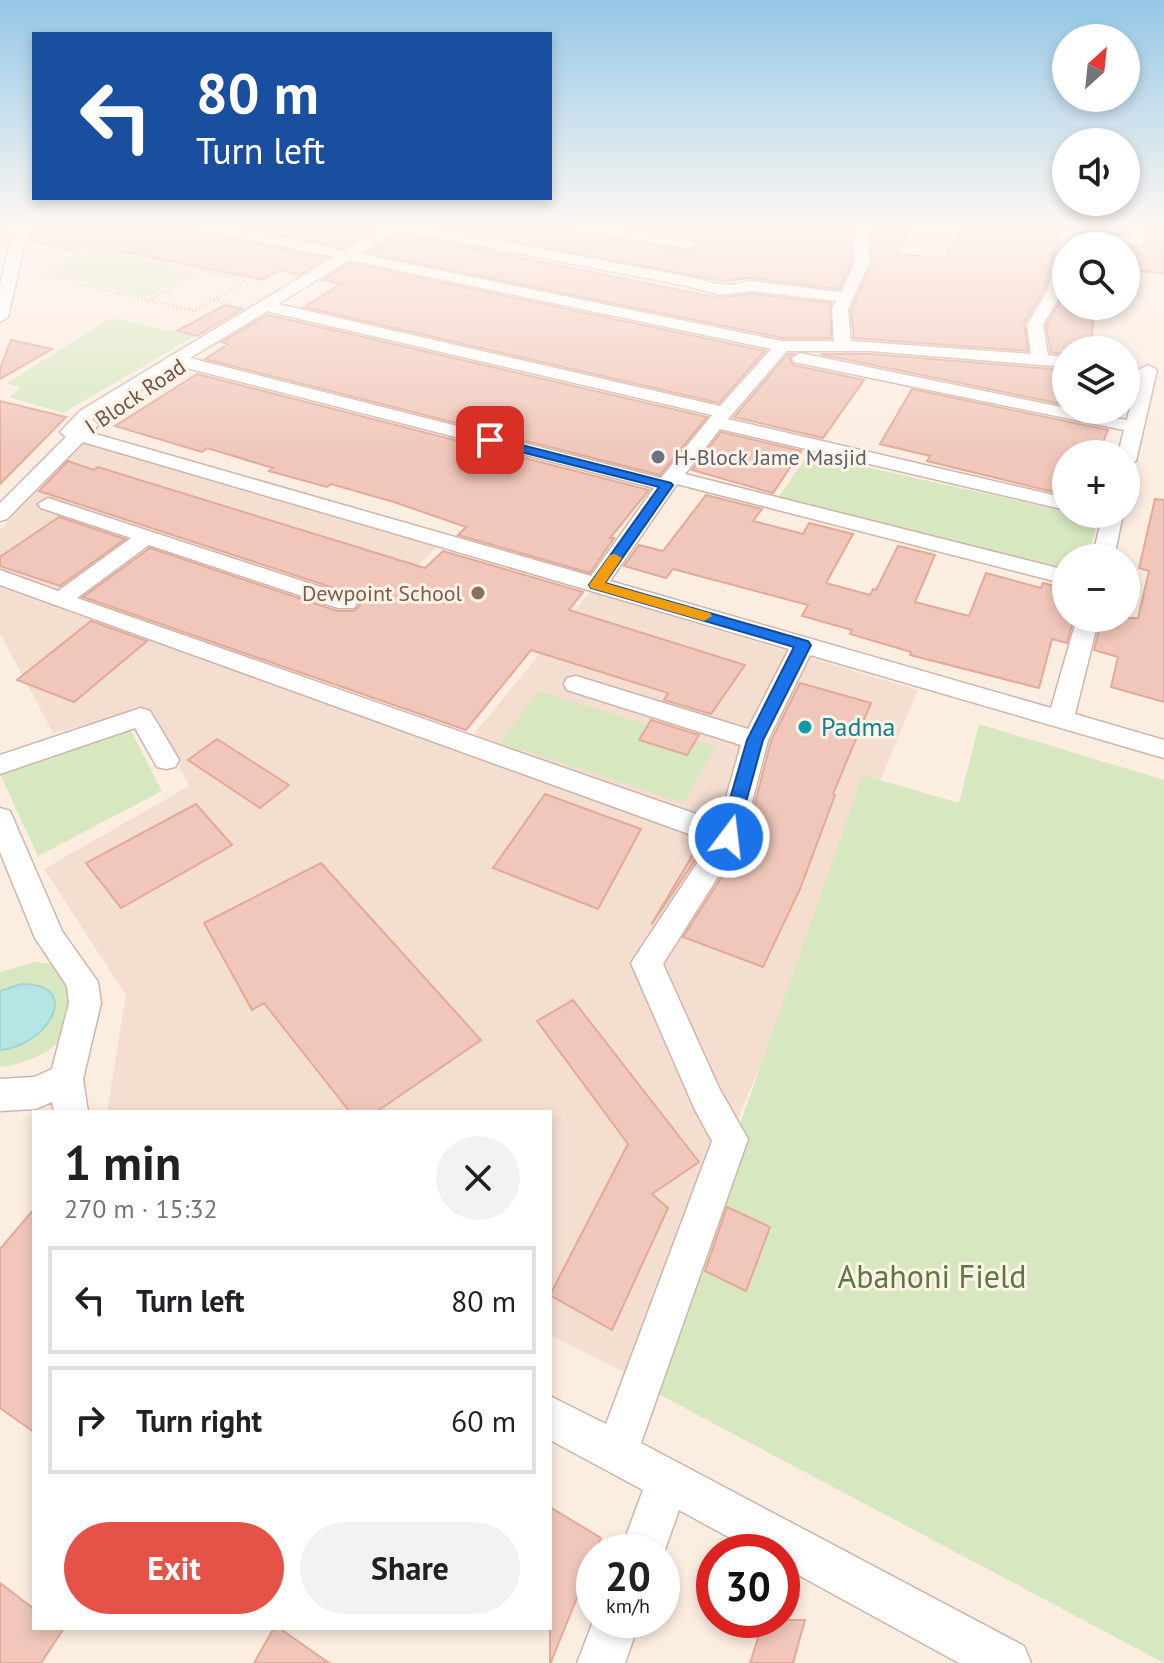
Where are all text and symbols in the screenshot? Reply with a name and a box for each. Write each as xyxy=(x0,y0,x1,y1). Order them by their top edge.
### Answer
north arrow xyxy=(1052,24,1140,112)
map controls xyxy=(1052,24,1140,632)
text: 80 m xyxy=(196,57,319,129)
icon: left xyxy=(64,64,168,168)
text: Turn left xyxy=(196,127,325,174)
button: sound xyxy=(1052,128,1140,216)
button: search xyxy=(1052,232,1140,320)
button: layers xyxy=(1052,336,1140,424)
street label: I Block Road xyxy=(79,352,191,440)
pin xyxy=(456,406,524,474)
icon: arrive xyxy=(468,418,512,462)
button: + xyxy=(1052,440,1140,528)
place label: H-Block Jame Masjid xyxy=(674,443,867,471)
marker: H-Block Jame Masjid xyxy=(649,448,667,466)
button: − xyxy=(1052,544,1140,632)
place label: Dewpoint School xyxy=(302,579,463,607)
marker: Dewpoint School xyxy=(469,584,487,602)
place label: Padma xyxy=(821,710,896,743)
marker: Padma xyxy=(796,718,814,736)
position arrow xyxy=(687,795,771,879)
text: 1 min xyxy=(64,1131,181,1193)
button: close xyxy=(436,1136,520,1220)
text: 270 m · 15:32 xyxy=(64,1192,218,1225)
park label: Abahoni Field xyxy=(837,1255,1027,1297)
icon: left xyxy=(68,1278,112,1322)
text: Turn left xyxy=(136,1281,244,1320)
text: 80 m xyxy=(451,1281,516,1320)
icon: right xyxy=(68,1398,112,1442)
text: Turn right xyxy=(136,1401,262,1440)
text: 60 m xyxy=(451,1401,516,1440)
button: Exit xyxy=(64,1522,284,1614)
button: Share xyxy=(300,1522,520,1614)
speed limit sign: 30 xyxy=(696,1534,800,1638)
text: 20 xyxy=(605,1550,651,1602)
text: km/h xyxy=(606,1593,650,1619)

